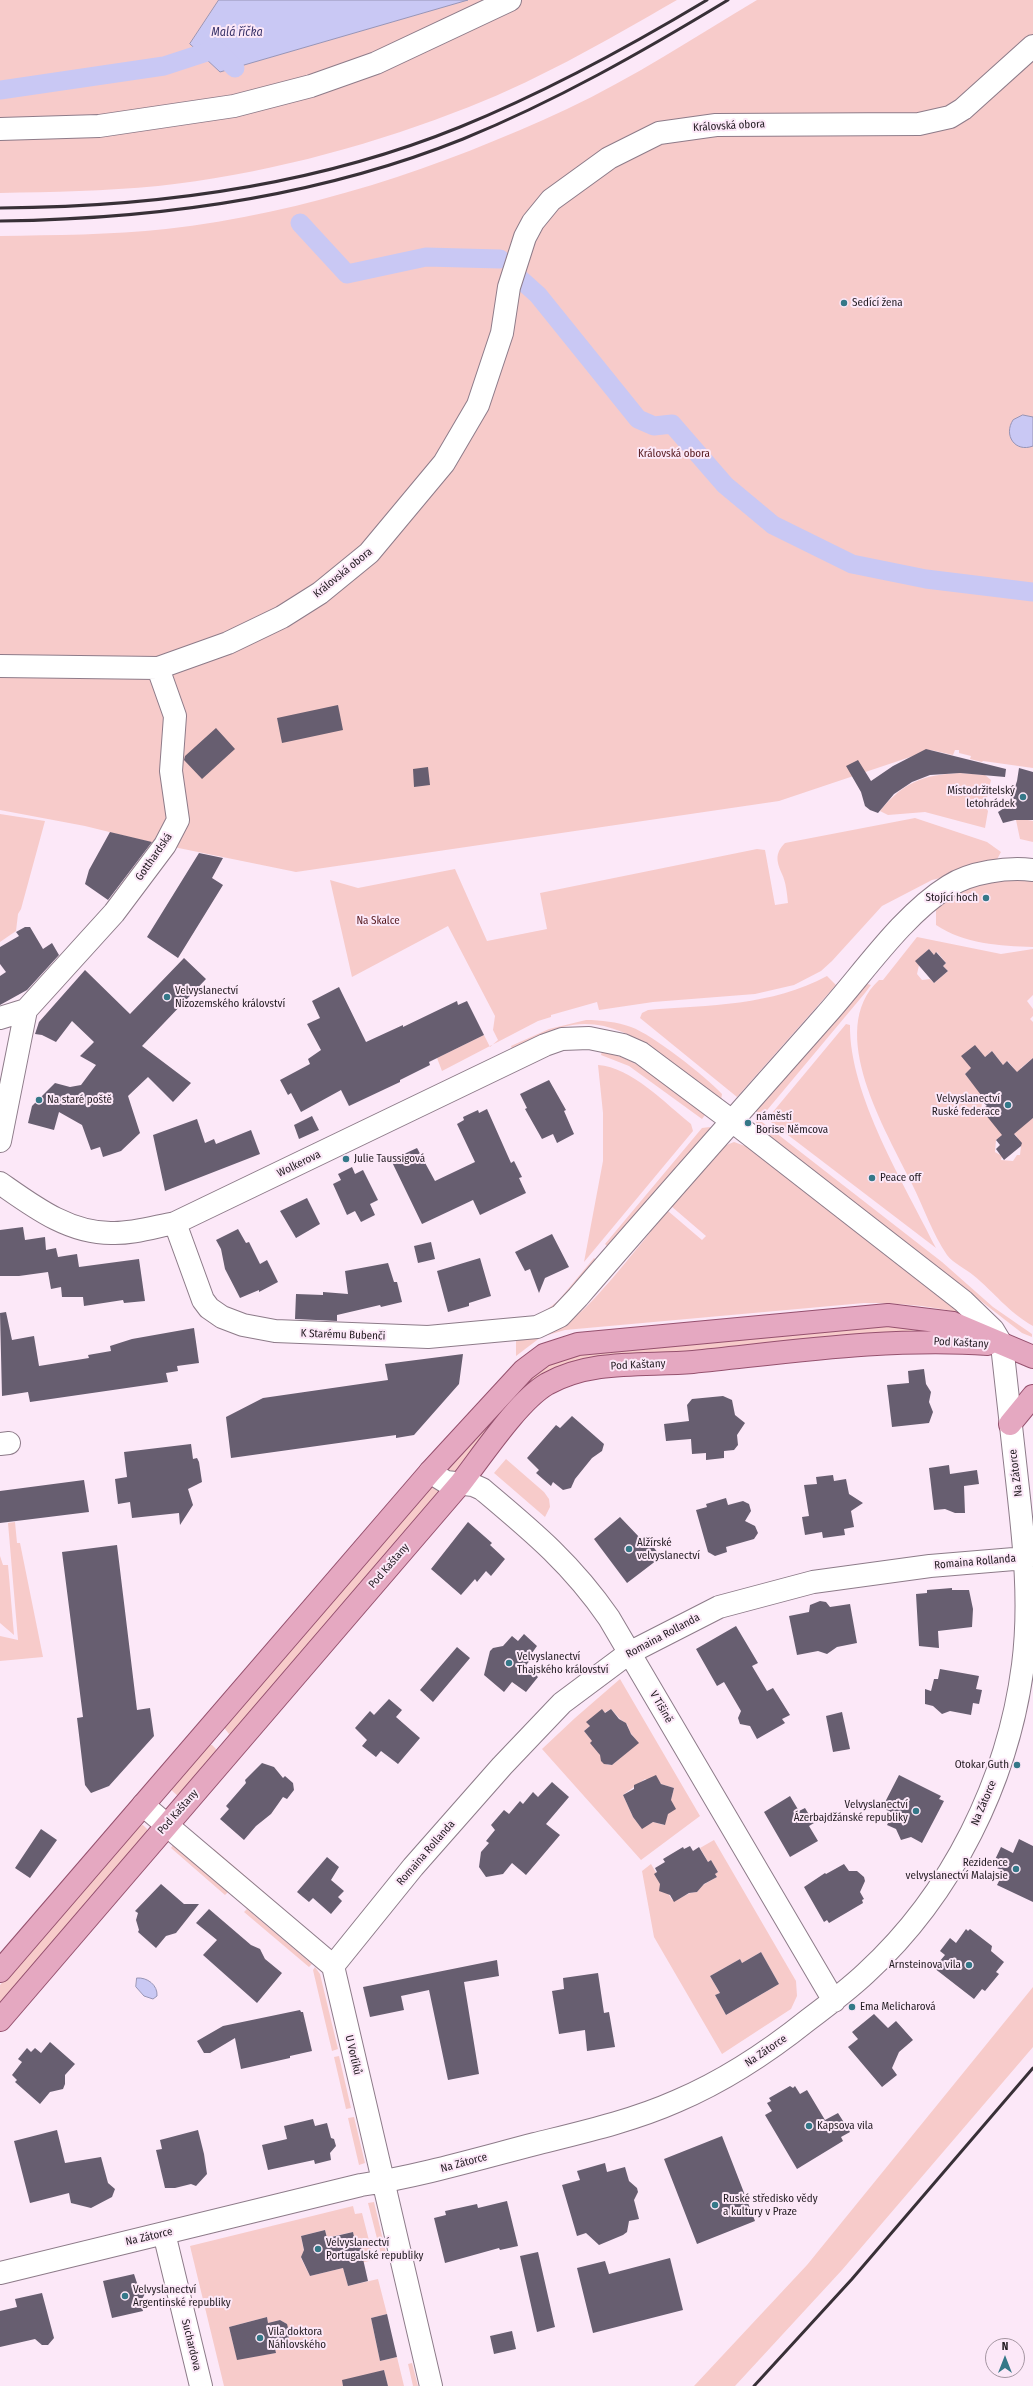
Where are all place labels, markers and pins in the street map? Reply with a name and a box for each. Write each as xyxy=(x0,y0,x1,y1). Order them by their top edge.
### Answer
place label: Sedící žena xyxy=(852,296,903,310)
marker: Sedící žena xyxy=(839,298,849,308)
place label: Místodržitelský letohrádek xyxy=(947,784,1015,810)
marker: Místodržitelský letohrádek xyxy=(1018,792,1028,802)
place label: Stojící hoch xyxy=(925,891,978,905)
marker: Stojící hoch xyxy=(981,893,991,903)
place label: Velvyslanectví Nizozemského království xyxy=(175,984,285,1010)
marker: Velvyslanectví Nizozemského království xyxy=(162,992,172,1002)
place label: Velvyslanectví Ruské federace xyxy=(932,1092,1000,1118)
place label: Na staré poště xyxy=(47,1093,112,1107)
marker: Na staré poště xyxy=(34,1095,44,1105)
marker: Velvyslanectví Ruské federace xyxy=(1003,1100,1013,1110)
place label: náměstí Borise Němcova xyxy=(756,1110,828,1136)
marker: náměstí Borise Němcova xyxy=(743,1118,753,1128)
place label: Julie Taussigová xyxy=(354,1152,425,1166)
marker: Julie Taussigová xyxy=(341,1154,351,1164)
place label: Peace off xyxy=(880,1171,921,1185)
marker: Peace off xyxy=(867,1173,877,1183)
place label: Alžírské velvyslanectví xyxy=(637,1536,700,1562)
marker: Alžírské velvyslanectví xyxy=(624,1544,634,1554)
place label: Velvyslanectví Thajského království xyxy=(517,1650,609,1676)
marker: Velvyslanectví Thajského království xyxy=(504,1658,514,1668)
place label: Otokar Guth xyxy=(955,1758,1009,1772)
marker: Otokar Guth xyxy=(1012,1760,1022,1770)
place label: Velvyslanectví Ázerbajdžánské republiky xyxy=(794,1798,908,1824)
marker: Velvyslanectví Ázerbajdžánské republiky xyxy=(911,1806,921,1816)
place label: Rezidence velvyslanectví Malajsie xyxy=(906,1856,1008,1882)
marker: Rezidence velvyslanectví Malajsie xyxy=(1011,1864,1021,1874)
place label: Arnsteinova vila xyxy=(889,1958,961,1972)
marker: Arnsteinova vila xyxy=(964,1960,974,1970)
place label: Ema Melicharová xyxy=(860,2000,936,2014)
marker: Ema Melicharová xyxy=(847,2002,857,2012)
place label: Kapsova vila xyxy=(817,2119,873,2133)
marker: Kapsova vila xyxy=(804,2121,814,2131)
place label: Ruské středisko vědy a kultury v Praze xyxy=(723,2192,818,2218)
marker: Ruské středisko vědy a kultury v Praze xyxy=(710,2200,720,2210)
place label: Velvyslanectví Portugalské republiky xyxy=(326,2236,423,2262)
marker: Velvyslanectví Portugalské republiky xyxy=(313,2244,323,2254)
place label: Velvyslanectví Argentinské republiky xyxy=(133,2283,231,2309)
marker: Velvyslanectví Argentinské republiky xyxy=(120,2291,130,2301)
place label: Vila doktora Náhlovského xyxy=(268,2325,326,2351)
marker: Vila doktora Náhlovského xyxy=(255,2333,265,2343)

